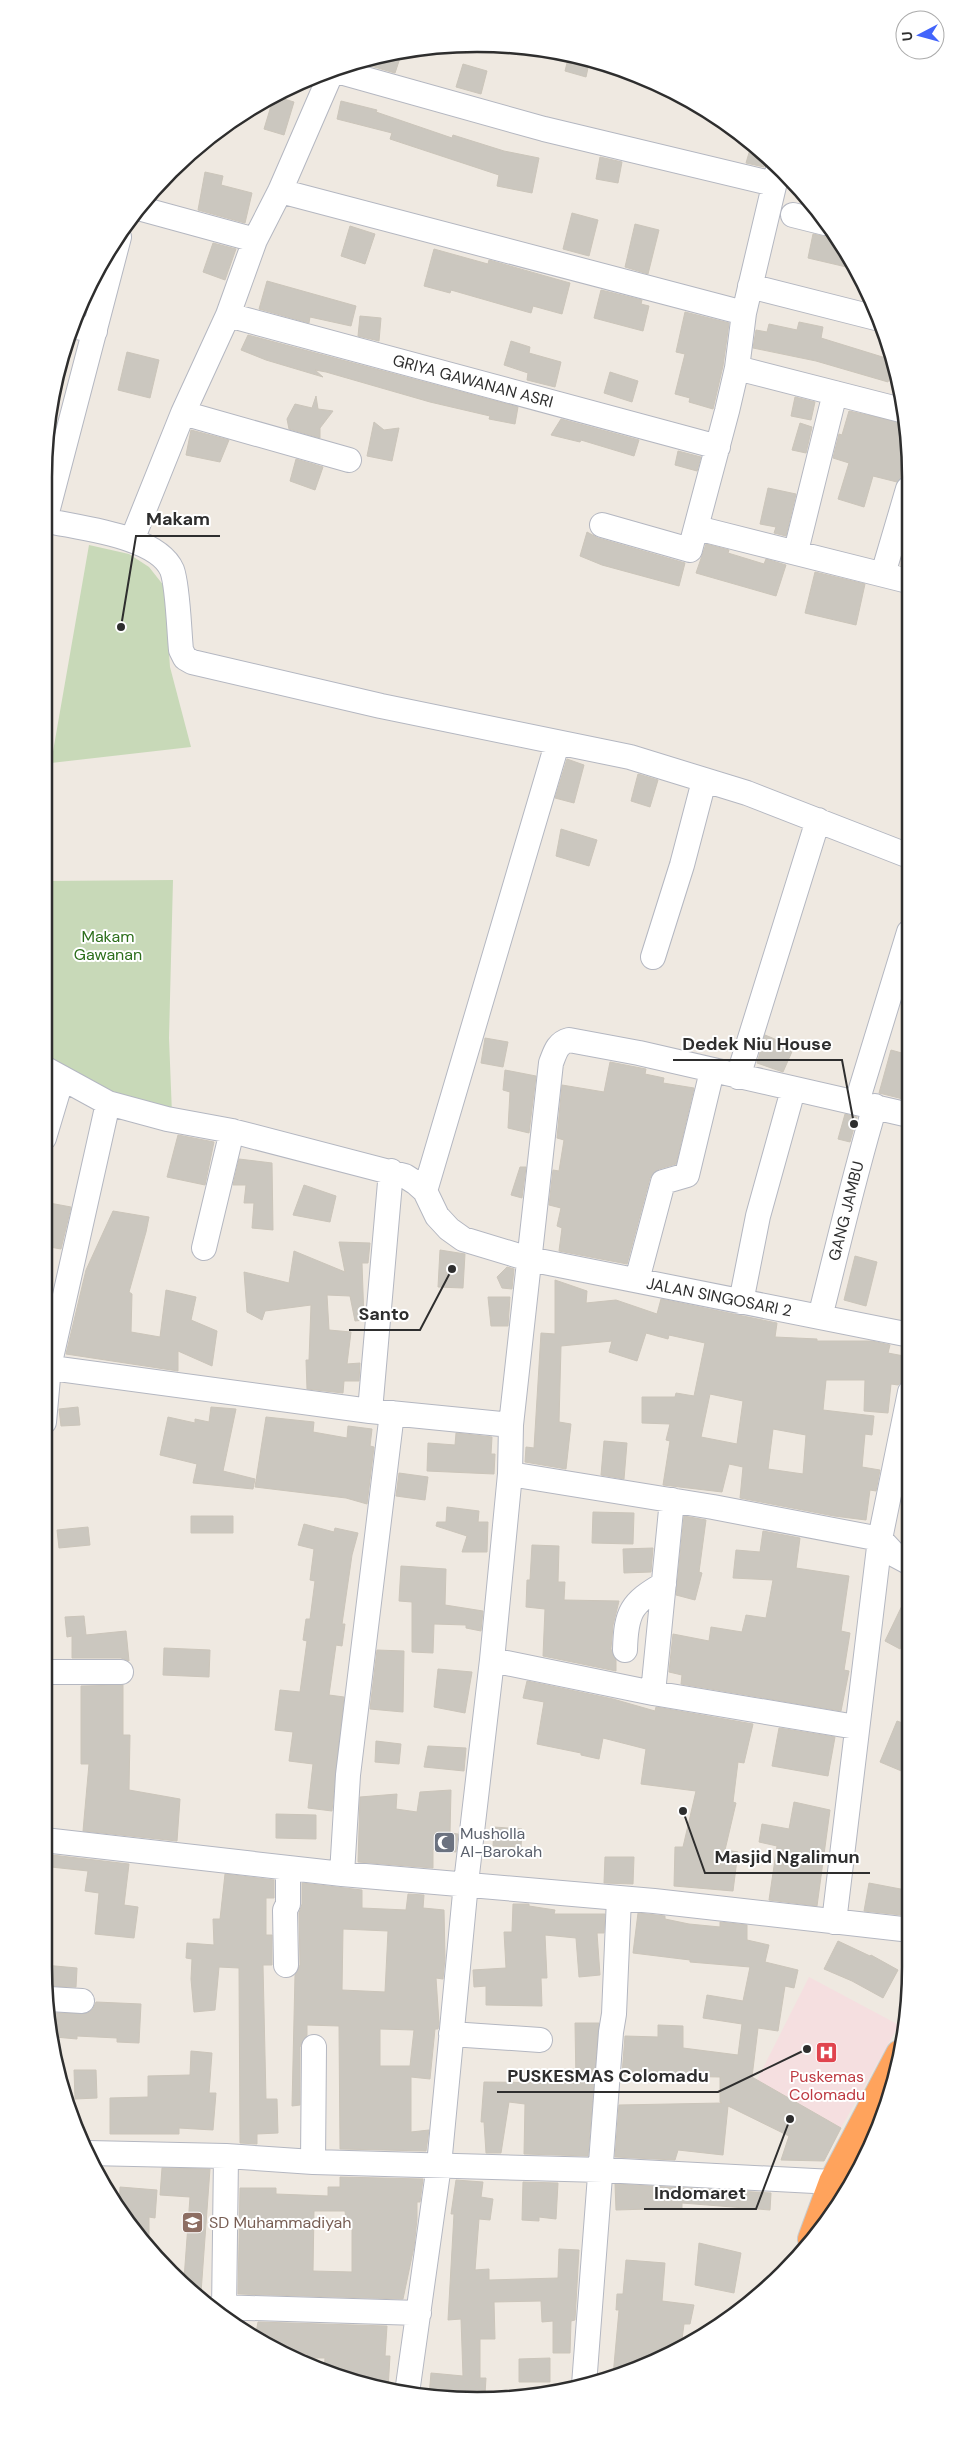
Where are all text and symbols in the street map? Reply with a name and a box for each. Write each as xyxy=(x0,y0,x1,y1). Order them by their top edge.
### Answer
north arrow xyxy=(895,10,945,60)
text: U xyxy=(898,31,917,42)
street label: GRIYA GAWANAN ASRI xyxy=(391,349,555,413)
callout: Makam xyxy=(136,503,220,536)
text: Makam xyxy=(146,507,210,531)
park label: Makam Gawanan xyxy=(74,926,142,965)
callout: Dedek Niu House xyxy=(673,1027,842,1060)
text: Dedek Niu House xyxy=(682,1032,832,1056)
street label: GANG JAMBU xyxy=(823,1159,869,1263)
street label: JALAN SINGOSARI 2 xyxy=(644,1273,794,1321)
callout: Santo xyxy=(349,1297,420,1330)
text: Santo xyxy=(358,1302,410,1326)
place label: Musholla Al-Barokah xyxy=(460,1823,542,1862)
mosque icon: Musholla Al-Barokah xyxy=(432,1830,456,1854)
callout: Masjid Ngalimun xyxy=(705,1840,870,1873)
text: Masjid Ngalimun xyxy=(714,1845,860,1869)
hospital icon: Puskemas Colomadu xyxy=(815,2040,839,2064)
callout: PUSKESMAS Colomadu xyxy=(497,2059,718,2092)
text: PUSKESMAS Colomadu xyxy=(507,2064,709,2088)
place label: Puskemas Colomadu xyxy=(789,2066,865,2105)
callout: Indomaret xyxy=(644,2176,756,2209)
text: Indomaret xyxy=(654,2181,746,2205)
school or university icon: SD Muhammadiyah xyxy=(181,2210,205,2234)
place label: SD Muhammadiyah xyxy=(209,2212,351,2233)

